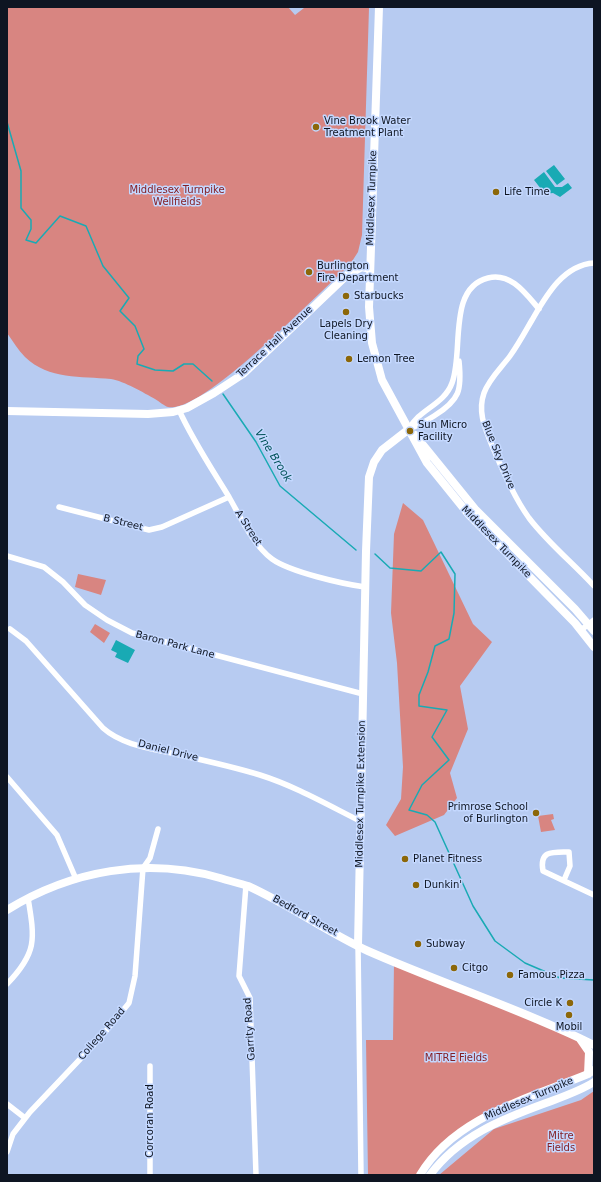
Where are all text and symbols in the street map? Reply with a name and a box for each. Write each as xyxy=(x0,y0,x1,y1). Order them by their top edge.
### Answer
place label: Vine Brook Water Treatment Plant xyxy=(324,115,411,138)
marker: Vine Brook Water Treatment Plant xyxy=(311,122,321,132)
street label: Middlesex Turnpike xyxy=(364,150,380,246)
park label: Middlesex Turnpike Wellfields xyxy=(129,184,225,208)
place label: Life Time xyxy=(504,186,550,198)
marker: Life Time xyxy=(491,187,501,197)
place label: Burlington Fire Department xyxy=(317,260,399,284)
marker: Burlington Fire Department xyxy=(304,267,314,277)
place label: Starbucks xyxy=(354,290,404,302)
marker: Starbucks xyxy=(341,291,351,301)
street label: Terrace Hall Avenue xyxy=(235,304,315,380)
marker: Lapels Dry Cleaning xyxy=(341,307,351,317)
place label: Lapels Dry Cleaning xyxy=(319,318,373,342)
place label: Lemon Tree xyxy=(357,353,415,365)
marker: Lemon Tree xyxy=(344,354,354,364)
place label: Sun Micro Facility xyxy=(418,419,467,442)
street label: Blue Sky Drive xyxy=(479,419,517,491)
marker: Sun Micro Facility xyxy=(405,426,415,436)
water label: Vine Brook xyxy=(252,427,294,485)
street label: Middlesex Turnpike xyxy=(459,504,533,580)
street label: A Street xyxy=(232,508,264,548)
street label: B Street xyxy=(102,512,144,534)
street label: Baron Park Lane xyxy=(134,629,216,661)
street label: Middlesex Turnpike Extension xyxy=(354,720,368,868)
street label: Daniel Drive xyxy=(137,738,199,764)
place label: Primrose School of Burlington xyxy=(448,801,528,824)
marker: Primrose School of Burlington xyxy=(531,808,541,818)
place label: Planet Fitness xyxy=(413,853,482,865)
marker: Planet Fitness xyxy=(400,854,410,864)
place label: Dunkin' xyxy=(424,879,462,891)
marker: Dunkin' xyxy=(411,880,421,890)
street label: Bedford Street xyxy=(270,893,340,939)
place label: Subway xyxy=(426,938,465,950)
marker: Subway xyxy=(413,939,423,949)
place label: Citgo xyxy=(462,962,488,974)
marker: Citgo xyxy=(449,963,459,973)
place label: Famous Pizza xyxy=(518,969,585,981)
marker: Famous Pizza xyxy=(505,970,515,980)
street label: Garrity Road xyxy=(242,997,258,1061)
place label: Circle K xyxy=(524,997,562,1009)
marker: Circle K xyxy=(565,998,575,1008)
street label: College Road xyxy=(76,1005,128,1063)
marker: Mobil xyxy=(564,1010,574,1020)
place label: Mobil xyxy=(556,1021,582,1033)
park label: MITRE Fields xyxy=(425,1052,487,1064)
street label: Middlesex Turnpike xyxy=(483,1075,575,1123)
street label: Corcoran Road xyxy=(144,1084,156,1158)
park label: Mitre Fields xyxy=(547,1130,575,1154)

